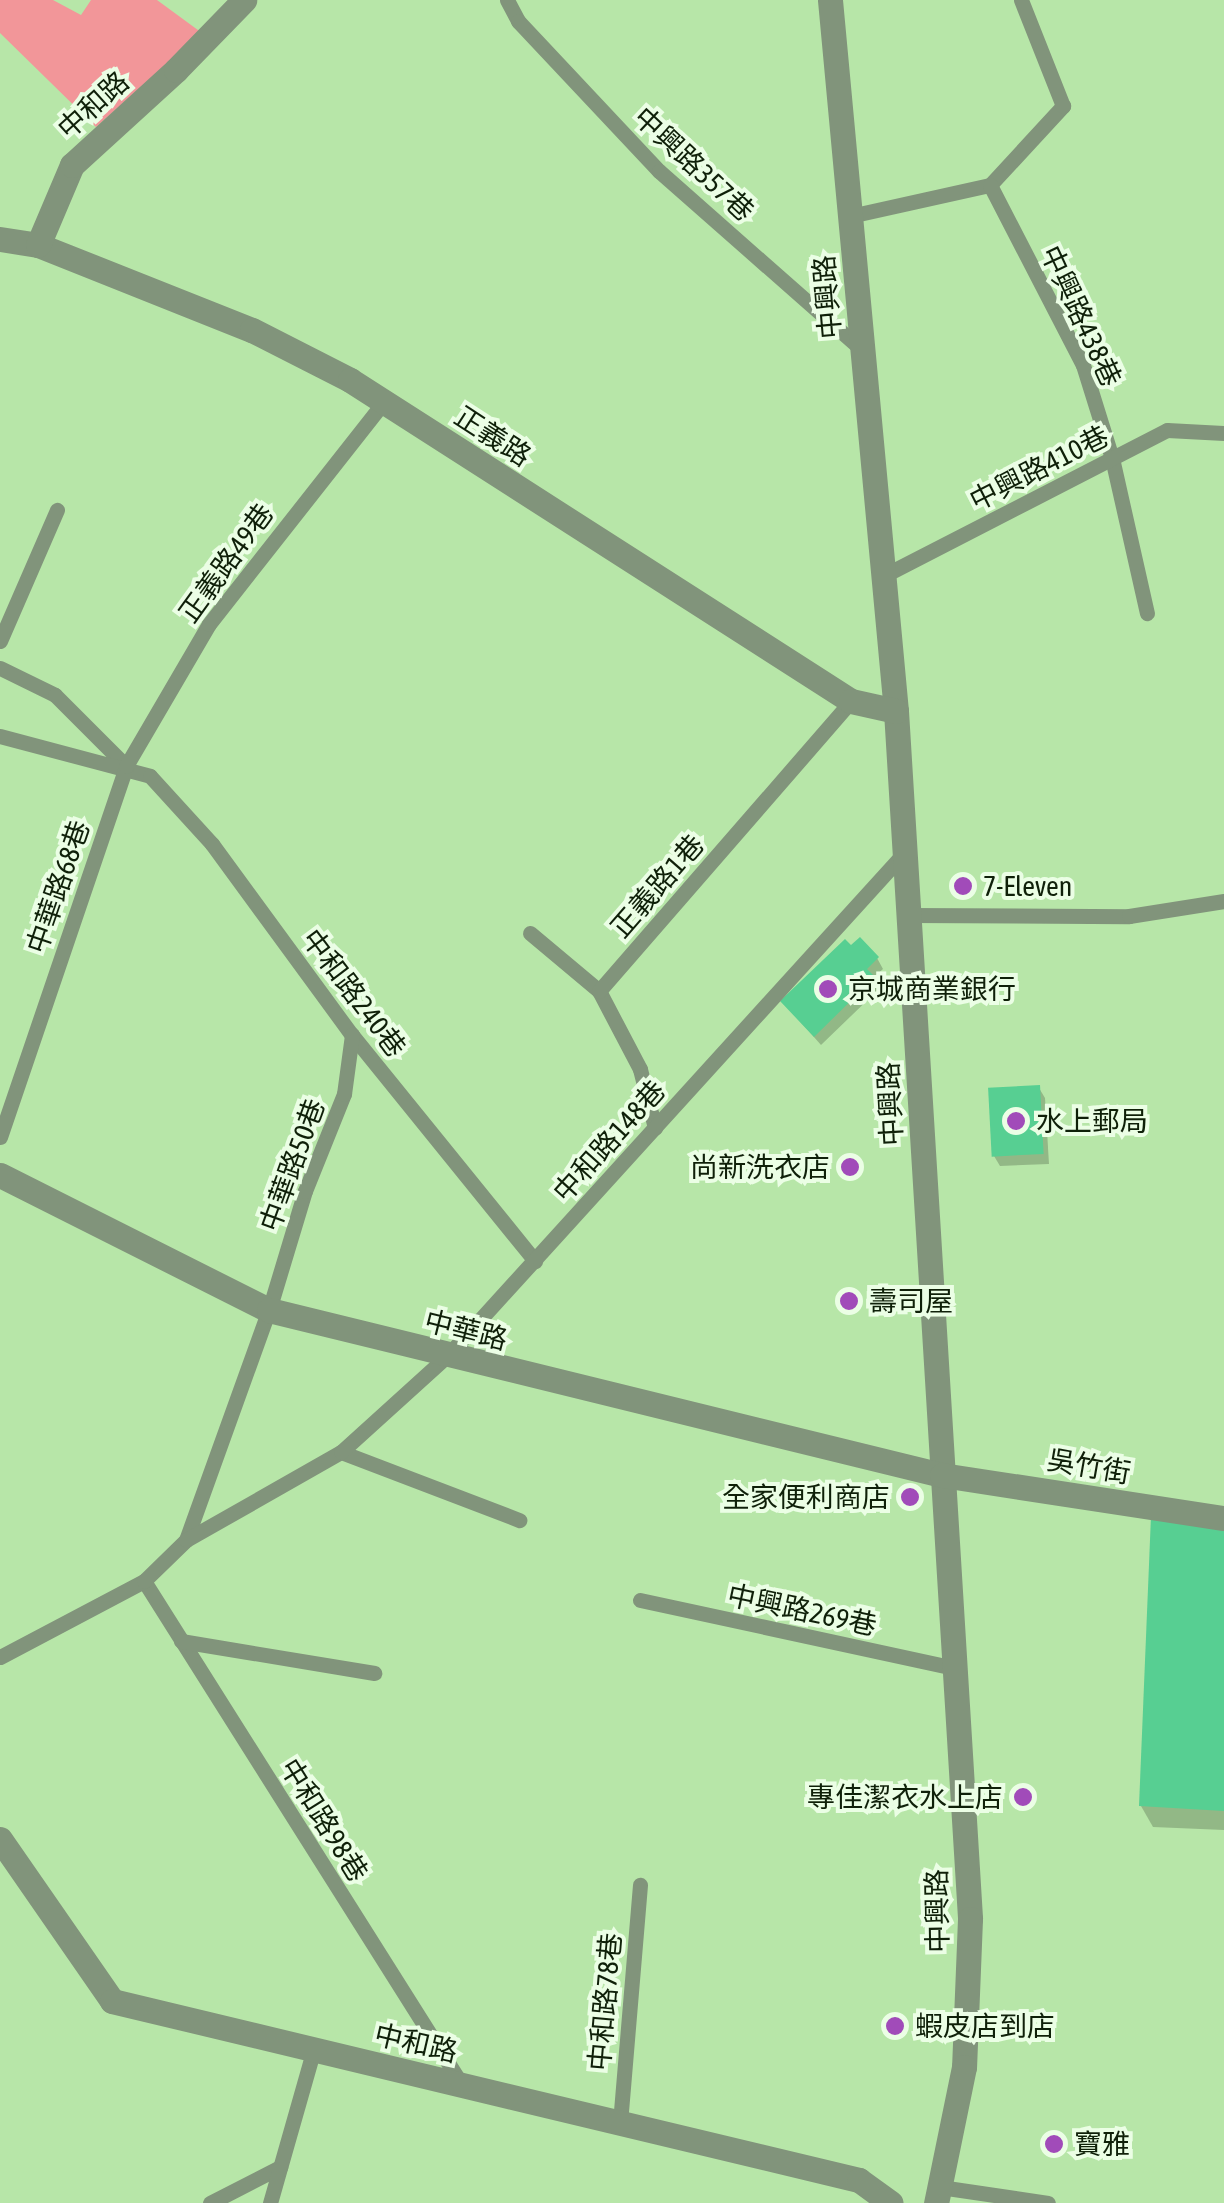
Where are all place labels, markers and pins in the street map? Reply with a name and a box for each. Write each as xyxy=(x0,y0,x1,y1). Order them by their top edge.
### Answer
place label: 7-Eleven xyxy=(983,869,1072,903)
marker: 7-Eleven xyxy=(952,875,974,897)
place label: 京城商業銀行 xyxy=(848,972,1016,1006)
marker: 京城商業銀行 xyxy=(817,978,839,1000)
place label: 水上郵局 xyxy=(1036,1104,1148,1138)
marker: 水上郵局 xyxy=(1005,1110,1027,1132)
place label: 尚新洗衣店 xyxy=(690,1150,830,1184)
marker: 尚新洗衣店 xyxy=(839,1156,861,1178)
place label: 壽司屋 xyxy=(869,1284,953,1318)
marker: 壽司屋 xyxy=(838,1290,860,1312)
place label: 全家便利商店 xyxy=(722,1480,890,1514)
marker: 全家便利商店 xyxy=(899,1486,921,1508)
place label: 專佳潔衣水上店 xyxy=(807,1780,1003,1814)
marker: 專佳潔衣水上店 xyxy=(1012,1786,1034,1808)
place label: 蝦皮店到店 xyxy=(915,2009,1055,2043)
marker: 蝦皮店到店 xyxy=(884,2015,906,2037)
place label: 寶雅 xyxy=(1074,2127,1130,2161)
marker: 寶雅 xyxy=(1043,2133,1065,2155)

